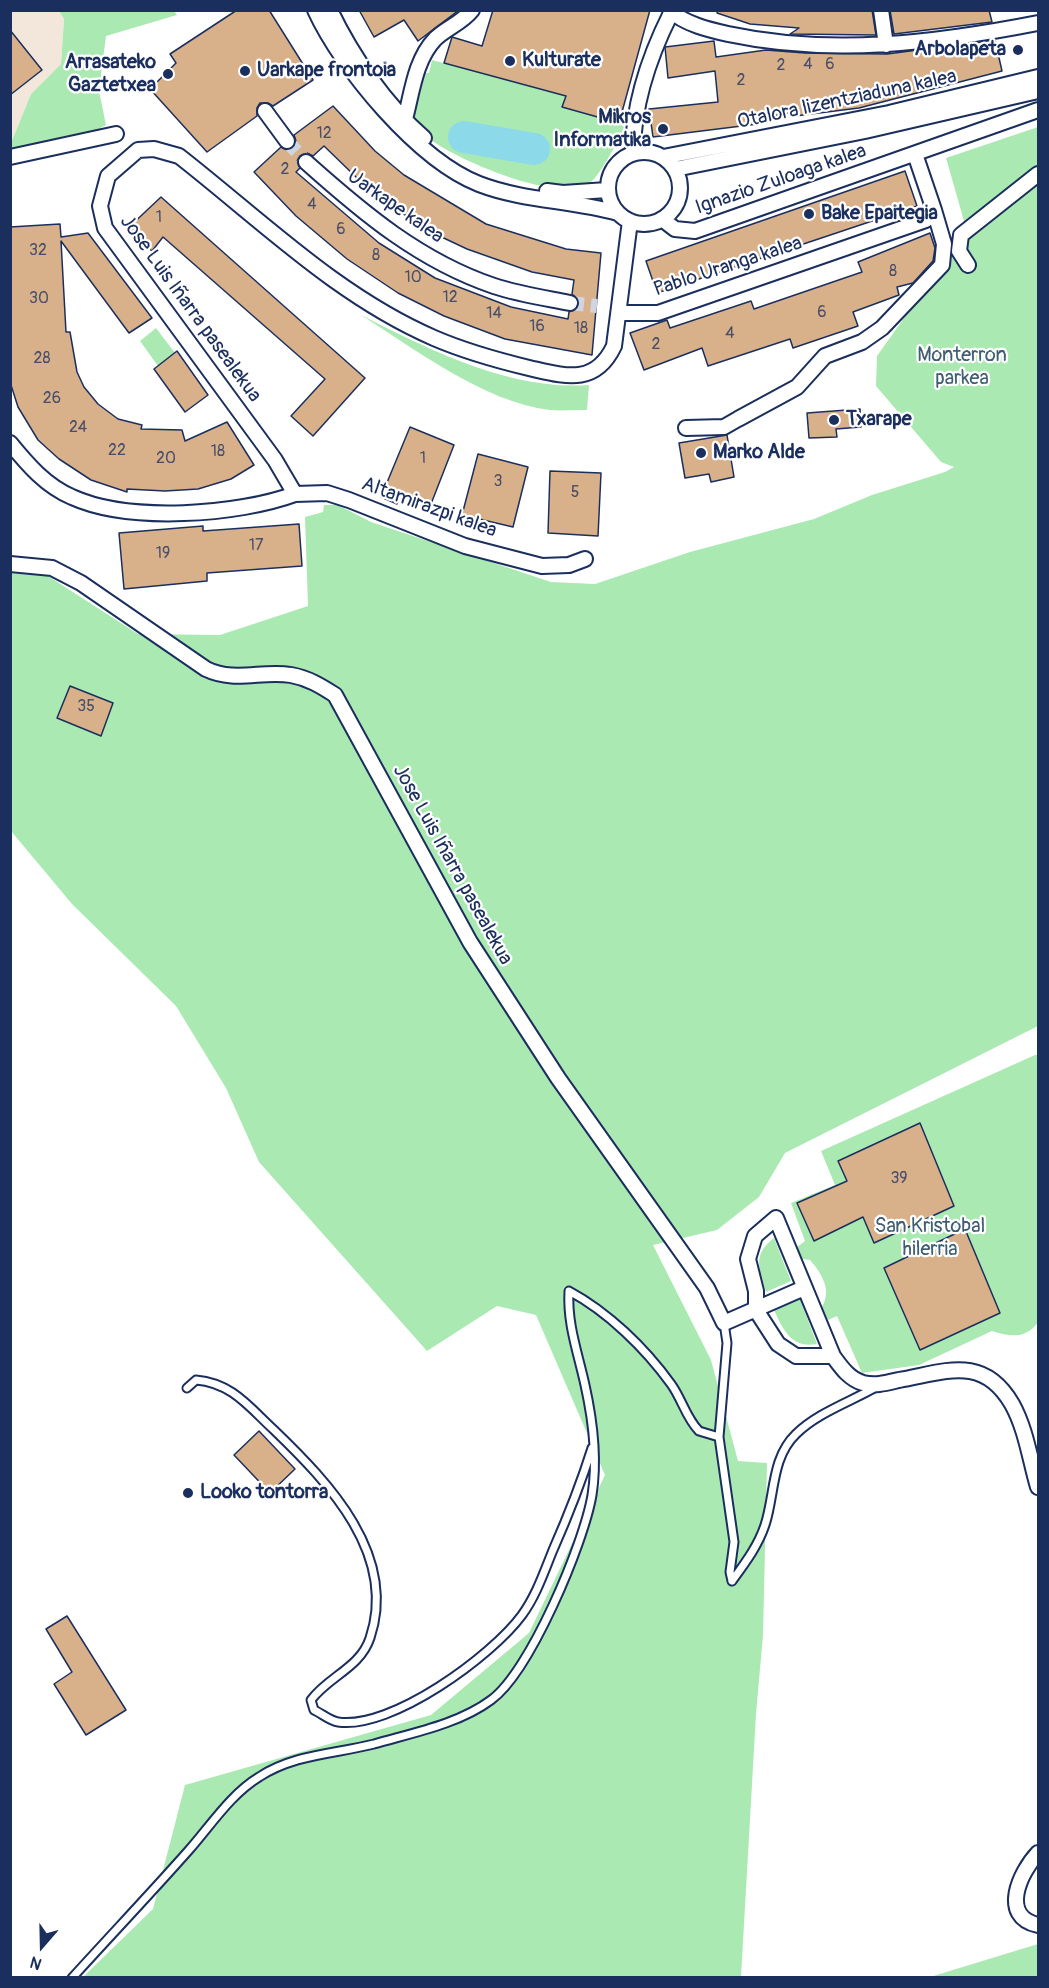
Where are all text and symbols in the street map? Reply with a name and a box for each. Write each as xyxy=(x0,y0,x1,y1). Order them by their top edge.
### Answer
place label: Arbolapeta xyxy=(915,38,1006,62)
marker: Arbolapeta xyxy=(1011,43,1025,57)
place label: Kulturate xyxy=(522,49,601,73)
place label: Arrasateko Gaztetxea xyxy=(65,51,156,98)
marker: Kulturate xyxy=(503,54,517,68)
house number: 4 xyxy=(803,55,813,75)
house number: 6 xyxy=(825,55,835,75)
house number: 2 xyxy=(777,56,785,76)
place label: Uarkape frontoia xyxy=(257,59,396,83)
marker: Uarkape frontoia xyxy=(238,64,252,78)
street label: Otalora lizentziaduna kalea xyxy=(735,65,959,135)
marker: Arrasateko Gaztetxea xyxy=(161,67,175,81)
house number: 2 xyxy=(737,71,745,91)
place label: Mikros Informatika xyxy=(554,106,651,153)
marker: Mikros Informatika xyxy=(656,122,670,136)
house number: 12 xyxy=(316,124,332,144)
street label: Ignazio Zuloaga kalea xyxy=(692,139,870,221)
house number: 2 xyxy=(281,160,289,180)
street label: Uarkape kalea xyxy=(342,165,448,249)
house number: 4 xyxy=(307,195,317,215)
place label: Bake Epaitegia xyxy=(821,202,938,226)
marker: Bake Epaitegia xyxy=(802,207,816,221)
house number: 1 xyxy=(156,208,162,228)
street label: Jose Luis Iñarra pasealekua xyxy=(114,211,266,407)
house number: 6 xyxy=(336,220,346,240)
street label: Pablo Uranga kalea xyxy=(651,232,805,302)
house number: 32 xyxy=(29,241,47,261)
house number: 8 xyxy=(372,246,380,266)
house number: 8 xyxy=(889,262,897,282)
house number: 10 xyxy=(404,268,422,288)
house number: 12 xyxy=(442,288,458,308)
house number: 30 xyxy=(29,289,49,309)
house number: 6 xyxy=(817,303,827,323)
house number: 14 xyxy=(486,304,502,324)
house number: 16 xyxy=(529,317,545,337)
house number: 18 xyxy=(574,319,588,339)
house number: 4 xyxy=(725,324,735,344)
house number: 2 xyxy=(652,335,660,355)
park label: Monterron parkea xyxy=(917,344,1007,391)
house number: 28 xyxy=(33,349,51,369)
house number: 26 xyxy=(43,389,61,409)
place label: Txarape xyxy=(846,408,912,432)
marker: Txarape xyxy=(827,413,841,427)
house number: 24 xyxy=(69,418,87,438)
house number: 22 xyxy=(108,441,126,461)
place label: Marko Alde xyxy=(713,441,805,465)
house number: 18 xyxy=(211,442,225,462)
marker: Marko Alde xyxy=(694,446,708,460)
house number: 20 xyxy=(156,449,176,469)
house number: 1 xyxy=(420,449,426,469)
street label: Altamirazpi kalea xyxy=(358,472,500,544)
house number: 3 xyxy=(494,472,502,492)
house number: 5 xyxy=(571,483,579,503)
house number: 17 xyxy=(249,536,263,556)
house number: 19 xyxy=(156,544,170,564)
house number: 35 xyxy=(77,697,95,717)
street label: Jose Luis Iñarra pasealekua xyxy=(387,761,517,969)
house number: 39 xyxy=(890,1169,908,1189)
park label: San Kristobal hilerria xyxy=(875,1215,985,1262)
place label: Looko tontorra xyxy=(200,1481,328,1505)
marker: Looko tontorra xyxy=(181,1486,195,1500)
north arrow xyxy=(12,1916,72,1976)
text: N xyxy=(27,1952,44,1974)

